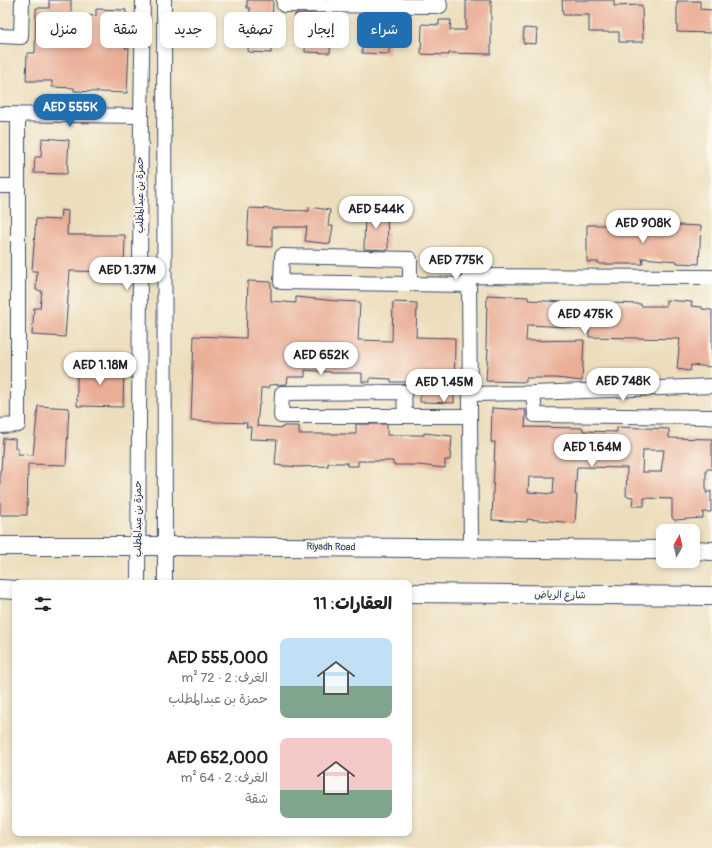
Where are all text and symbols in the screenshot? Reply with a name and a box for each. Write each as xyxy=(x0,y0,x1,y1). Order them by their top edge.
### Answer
chip: منزل xyxy=(36,12,92,48)
chip: شقة xyxy=(100,12,152,48)
chip: جديد xyxy=(160,12,216,48)
chip: تصفية xyxy=(224,12,286,48)
chip: إيجار xyxy=(294,12,349,48)
chip: شراء xyxy=(357,12,412,48)
pin: AED 555K xyxy=(29,94,111,128)
text: AED 555K xyxy=(42,99,98,115)
street label: حمزة بن عبدالمطلب xyxy=(134,157,146,233)
pin: AED 544K xyxy=(335,196,417,230)
text: AED 544K xyxy=(348,201,404,217)
pin: AED 908K xyxy=(602,210,684,244)
text: AED 908K xyxy=(615,215,671,231)
pin: AED 775K xyxy=(415,247,497,281)
text: AED 775K xyxy=(429,252,483,268)
pin: AED 1.37M xyxy=(81,257,173,291)
text: AED 1.37M xyxy=(98,262,156,278)
pin: AED 475K xyxy=(544,301,626,335)
text: AED 475K xyxy=(557,306,613,322)
pin: AED 652K xyxy=(280,342,362,376)
text: AED 652K xyxy=(293,347,349,363)
pin: AED 1.18M xyxy=(54,352,146,386)
text: AED 1.18M xyxy=(72,357,128,373)
pin: AED 748K xyxy=(582,368,664,402)
pin: AED 1.45M xyxy=(398,369,490,403)
text: AED 748K xyxy=(596,373,650,389)
text: AED 1.45M xyxy=(415,374,473,390)
pin: AED 1.64M xyxy=(546,434,638,468)
text: AED 1.64M xyxy=(563,439,621,455)
street label: حمزة بن عبدالمطلب xyxy=(132,481,144,557)
north arrow xyxy=(656,524,700,568)
map controls xyxy=(656,524,700,568)
street label: Riyadh Road xyxy=(306,541,356,553)
street label: شارع الرياض xyxy=(534,589,586,602)
icon: filters xyxy=(32,593,54,615)
text: العقارات: 11 xyxy=(314,593,392,614)
text: AED 555,000 xyxy=(167,647,268,668)
icon: home xyxy=(312,654,360,702)
text: الغرف: 2 · 72 m² xyxy=(182,670,268,686)
text: حمزة بن عبدالمطلب xyxy=(168,691,268,707)
text: AED 652,000 xyxy=(166,747,268,768)
icon: home xyxy=(312,754,360,802)
text: الغرف: 2 · 64 m² xyxy=(181,770,268,786)
text: شقة xyxy=(245,791,268,807)

